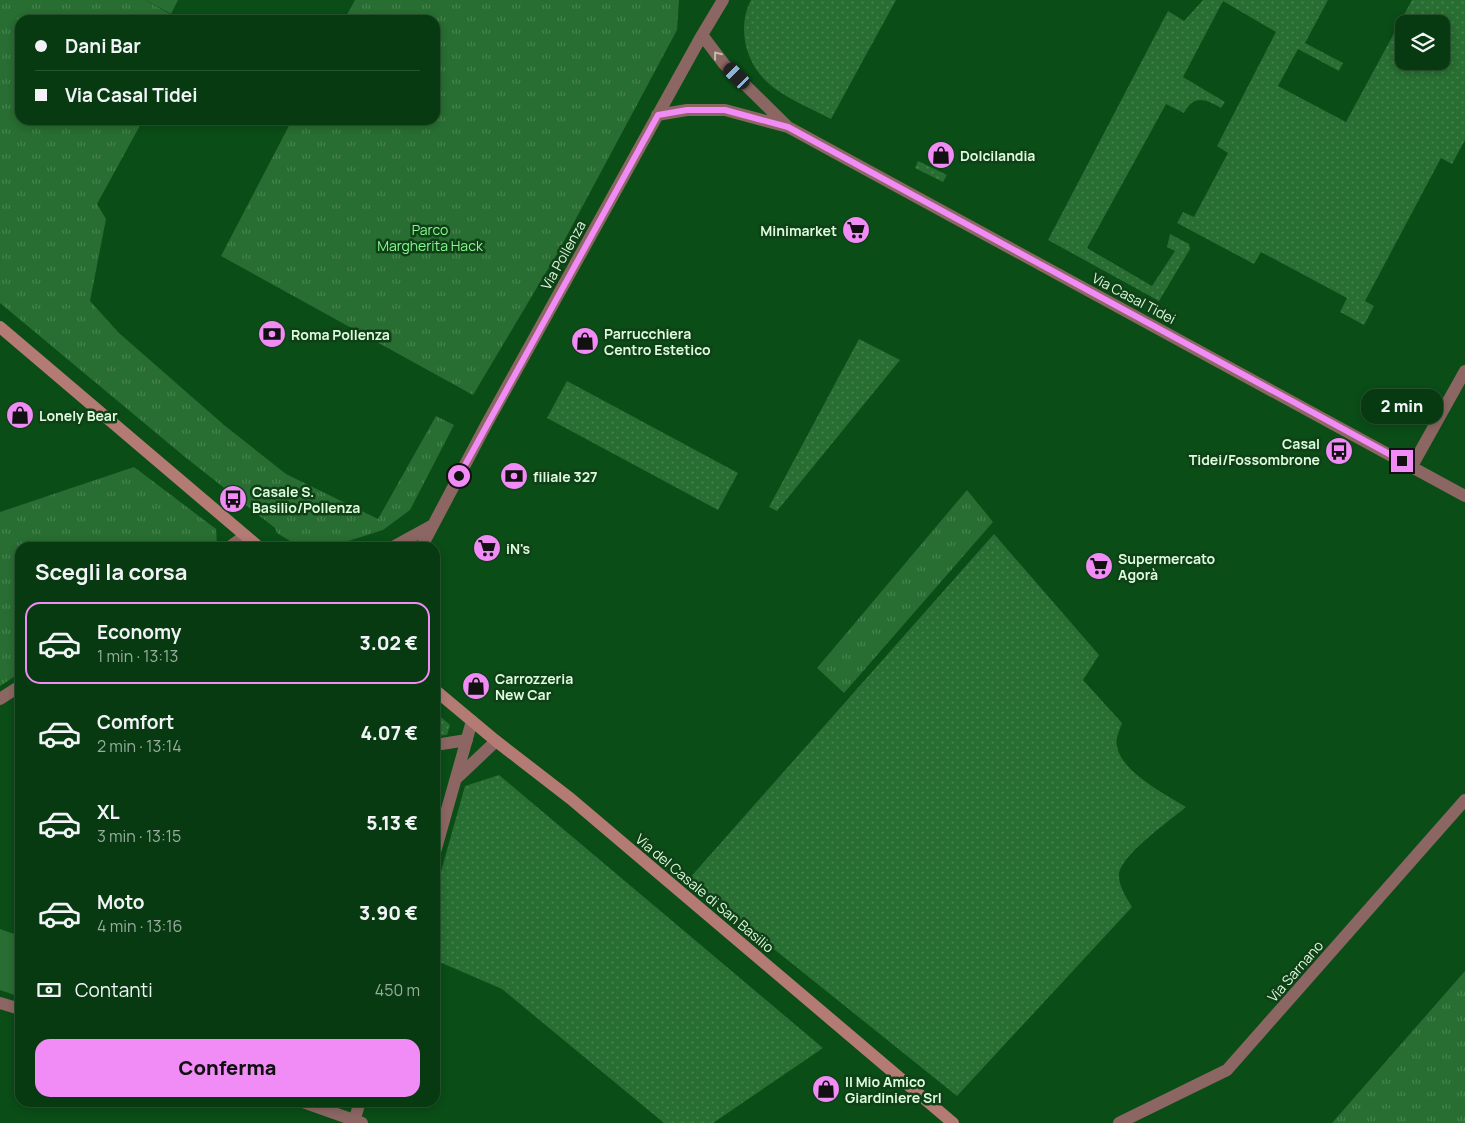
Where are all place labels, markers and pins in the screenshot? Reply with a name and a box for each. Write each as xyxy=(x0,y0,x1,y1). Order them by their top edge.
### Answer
shop icon: Dolcilandia xyxy=(926,140,956,170)
place label: Dolcilandia xyxy=(960,146,1035,165)
supermarket icon: Minimarket xyxy=(841,215,871,245)
place label: Minimarket xyxy=(760,221,837,240)
bank icon: Roma Pollenza xyxy=(257,319,287,349)
place label: Parrucchiera Centro Estetico xyxy=(604,324,711,359)
place label: Roma Pollenza xyxy=(291,325,390,344)
shop icon: Parrucchiera Centro Estetico xyxy=(570,326,600,356)
shop icon: Lonely Bear xyxy=(5,400,35,430)
place label: Lonely Bear xyxy=(39,406,118,425)
place label: Casal Tidei/Fossombrone xyxy=(1189,434,1320,469)
bus stop icon: Casal Tidei/Fossombrone xyxy=(1324,436,1354,466)
bank icon: filiale 327 xyxy=(499,461,529,491)
place label: filiale 327 xyxy=(533,467,597,486)
place label: Casale S. Basilio/Pollenza xyxy=(252,482,360,517)
bus stop icon: Casale S. Basilio/Pollenza xyxy=(218,484,248,514)
supermarket icon: iN's xyxy=(472,533,502,563)
place label: iN's xyxy=(506,539,531,558)
place label: Supermercato Agorà xyxy=(1118,549,1216,584)
supermarket icon: Supermercato Agorà xyxy=(1084,551,1114,581)
place label: Carrozzeria New Car xyxy=(495,669,573,704)
shop icon: Carrozzeria New Car xyxy=(461,671,491,701)
place label: Il Mio Amico Giardiniere Srl xyxy=(845,1072,942,1107)
shop icon: Il Mio Amico Giardiniere Srl xyxy=(811,1074,841,1104)

